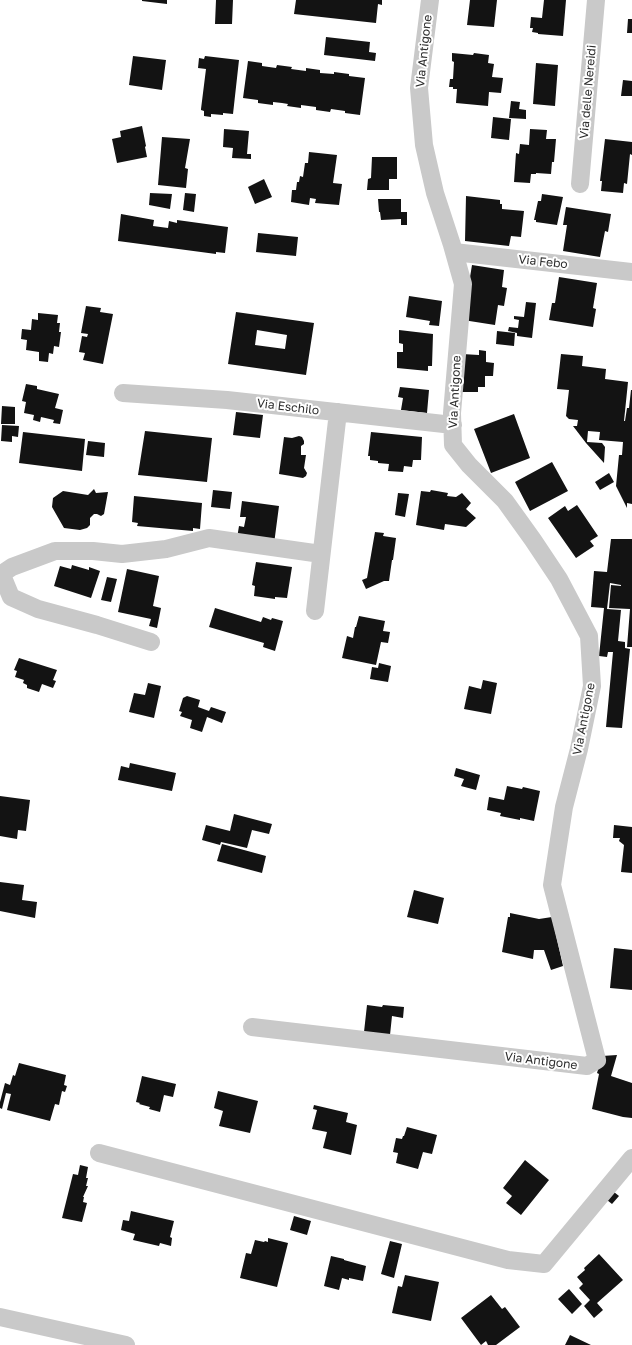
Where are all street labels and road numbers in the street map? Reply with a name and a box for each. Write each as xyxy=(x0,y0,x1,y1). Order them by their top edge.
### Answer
street label: Via Antigone xyxy=(413,14,435,88)
street label: Via delle Nereidi xyxy=(577,44,599,140)
street label: Via Febo xyxy=(518,252,568,272)
street label: Via Antigone xyxy=(446,355,464,429)
street label: Via Eschilo xyxy=(256,396,320,418)
street label: Via Antigone xyxy=(570,682,598,756)
street label: Via Antigone xyxy=(504,1049,578,1073)

